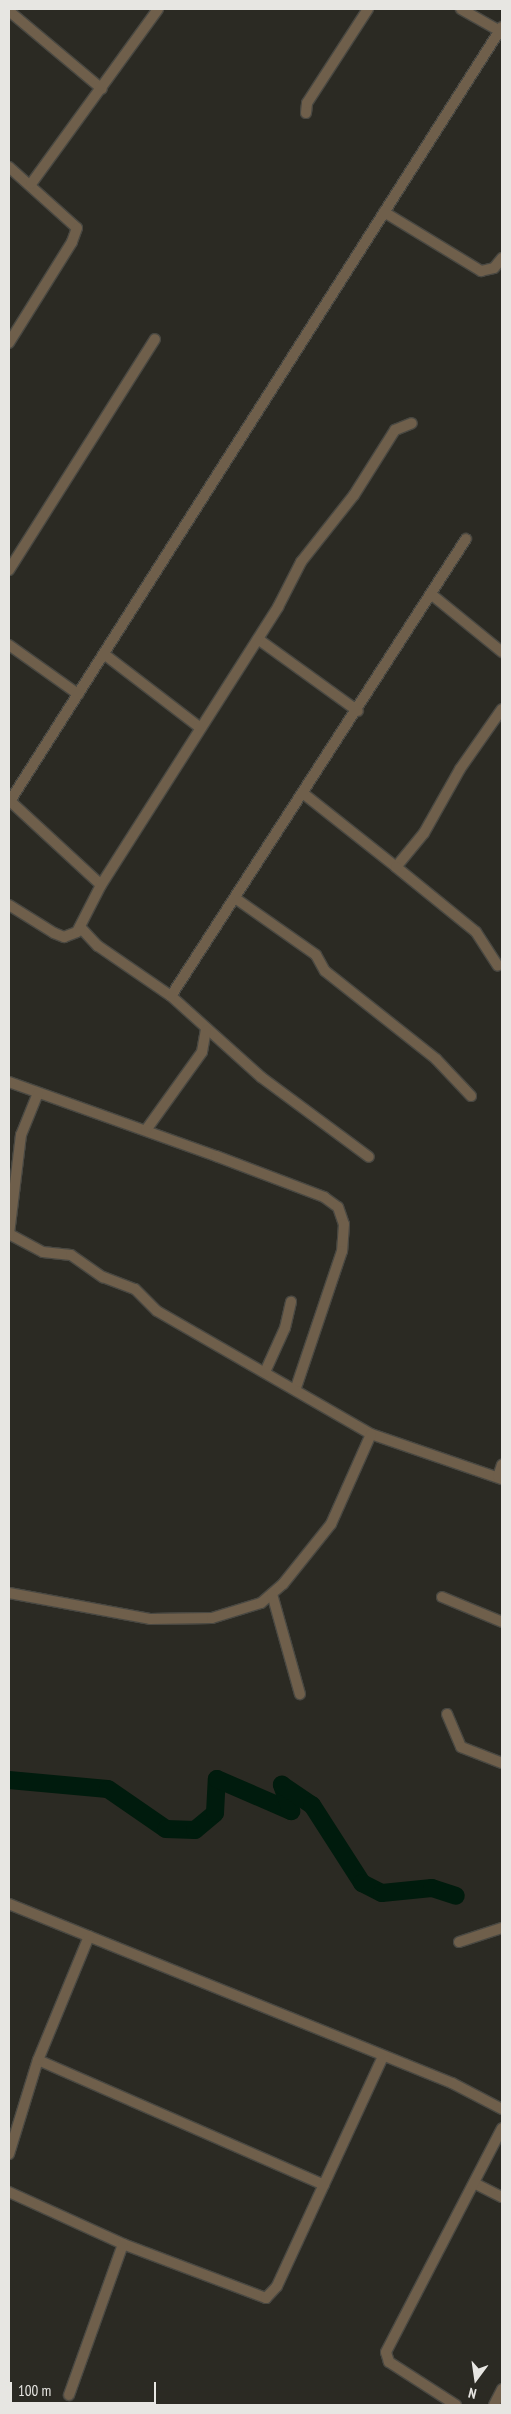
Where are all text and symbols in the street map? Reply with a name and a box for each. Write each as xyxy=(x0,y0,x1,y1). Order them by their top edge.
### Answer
north arrow xyxy=(451,2354,501,2404)
scale bar xyxy=(12,2372,159,2404)
text: 100 m xyxy=(18,2381,51,2400)
text: N xyxy=(467,2384,478,2403)

